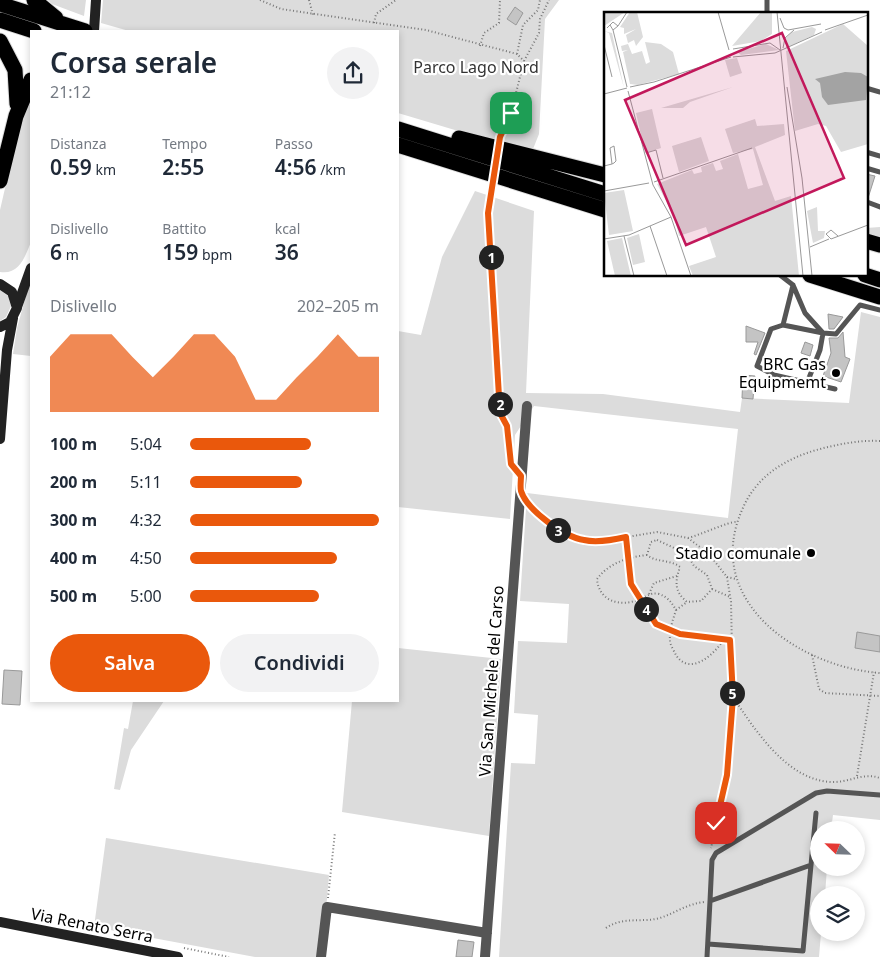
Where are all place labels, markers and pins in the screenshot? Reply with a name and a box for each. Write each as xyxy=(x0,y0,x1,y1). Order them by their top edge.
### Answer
pin xyxy=(490,92,532,134)
pin: 1 xyxy=(478,244,504,270)
place label: BRC Gas Equipmemt xyxy=(739,353,826,393)
marker: BRC Gas Equipmemt xyxy=(830,367,842,379)
pin: 2 xyxy=(488,392,512,416)
pin: 3 xyxy=(546,518,570,542)
place label: Stadio comunale xyxy=(675,542,801,564)
marker: Stadio comunale xyxy=(805,547,817,559)
pin: 4 xyxy=(634,596,658,622)
pin: 5 xyxy=(720,680,744,706)
pin xyxy=(695,802,737,844)

